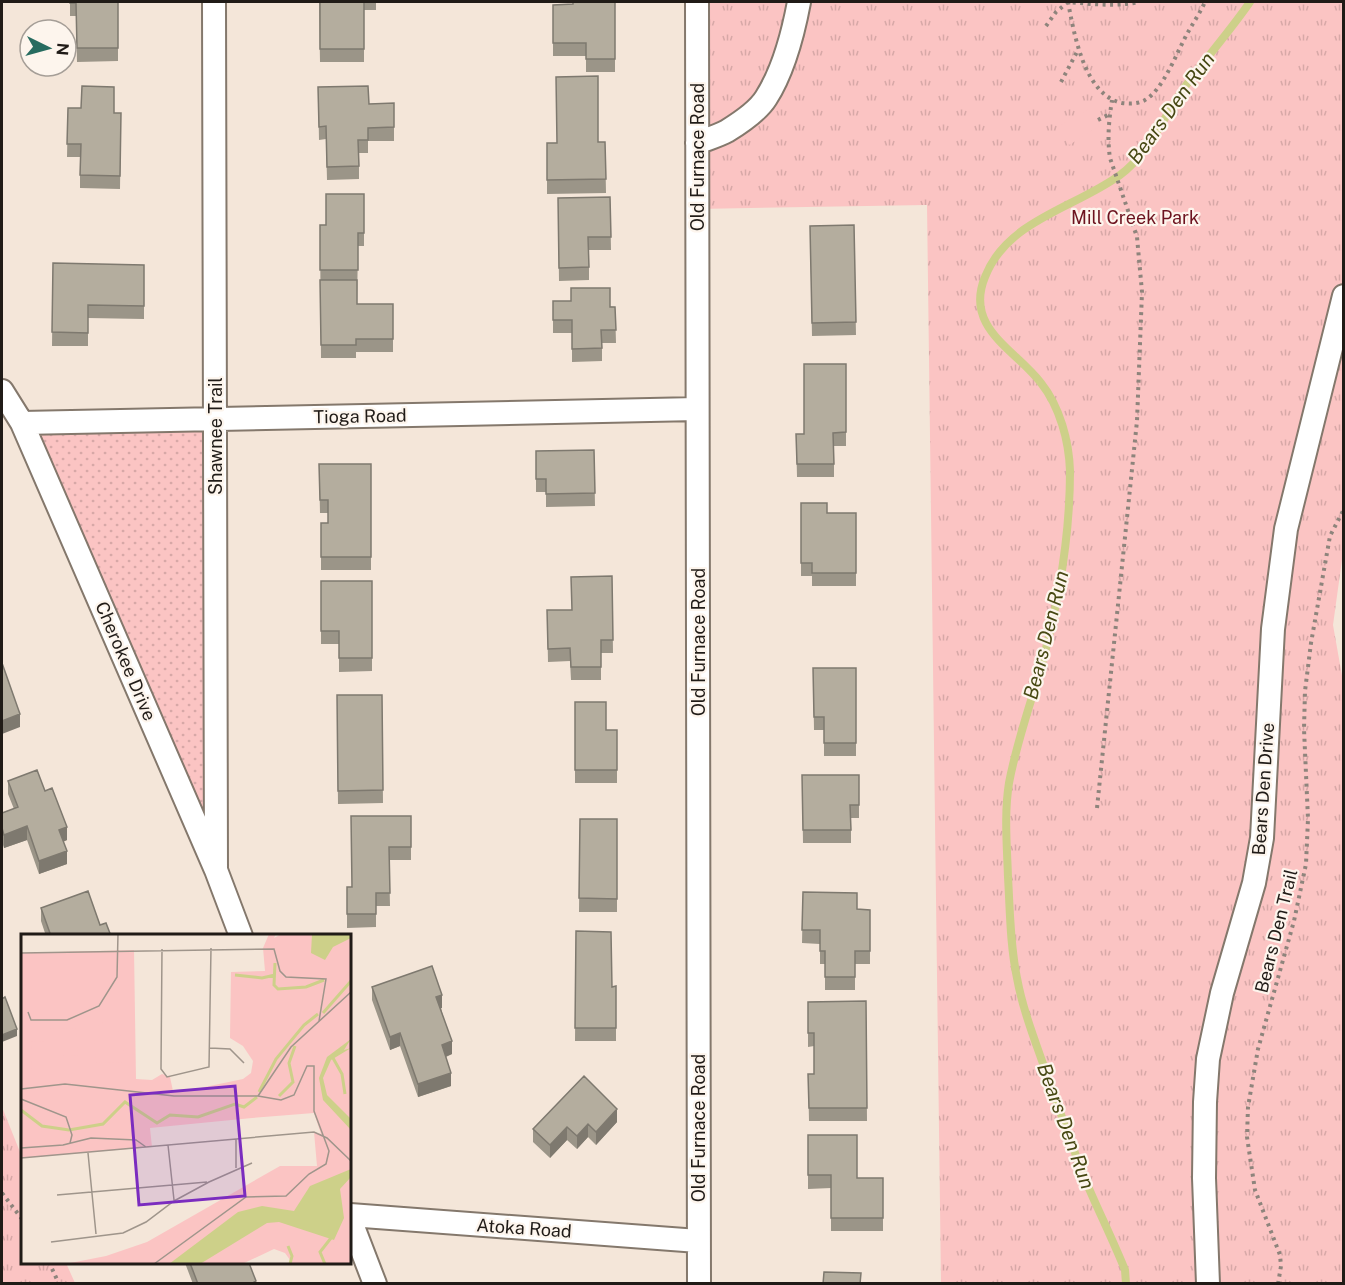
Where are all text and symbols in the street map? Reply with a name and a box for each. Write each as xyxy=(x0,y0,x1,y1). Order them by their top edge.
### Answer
north arrow xyxy=(18,18,78,78)
text: N xyxy=(52,42,72,56)
water label: Bears Den Run xyxy=(1122,48,1220,168)
street label: Old Furnace Road xyxy=(687,83,708,231)
park label: Mill Creek Park xyxy=(1071,207,1199,228)
street label: Shawnee Trail xyxy=(205,377,226,495)
street label: Tioga Road xyxy=(313,405,407,427)
street label: Old Furnace Road xyxy=(688,568,709,716)
water label: Bears Den Run xyxy=(1018,568,1074,702)
street label: Cherokee Drive xyxy=(91,598,161,724)
street label: Bears Den Drive xyxy=(1248,722,1278,856)
street label: Bears Den Trail xyxy=(1250,867,1302,995)
inset map xyxy=(21,934,351,1264)
street label: Old Furnace Road xyxy=(688,1054,709,1202)
water label: Bears Den Run xyxy=(1032,1060,1100,1192)
street label: Atoka Road xyxy=(476,1214,572,1242)

